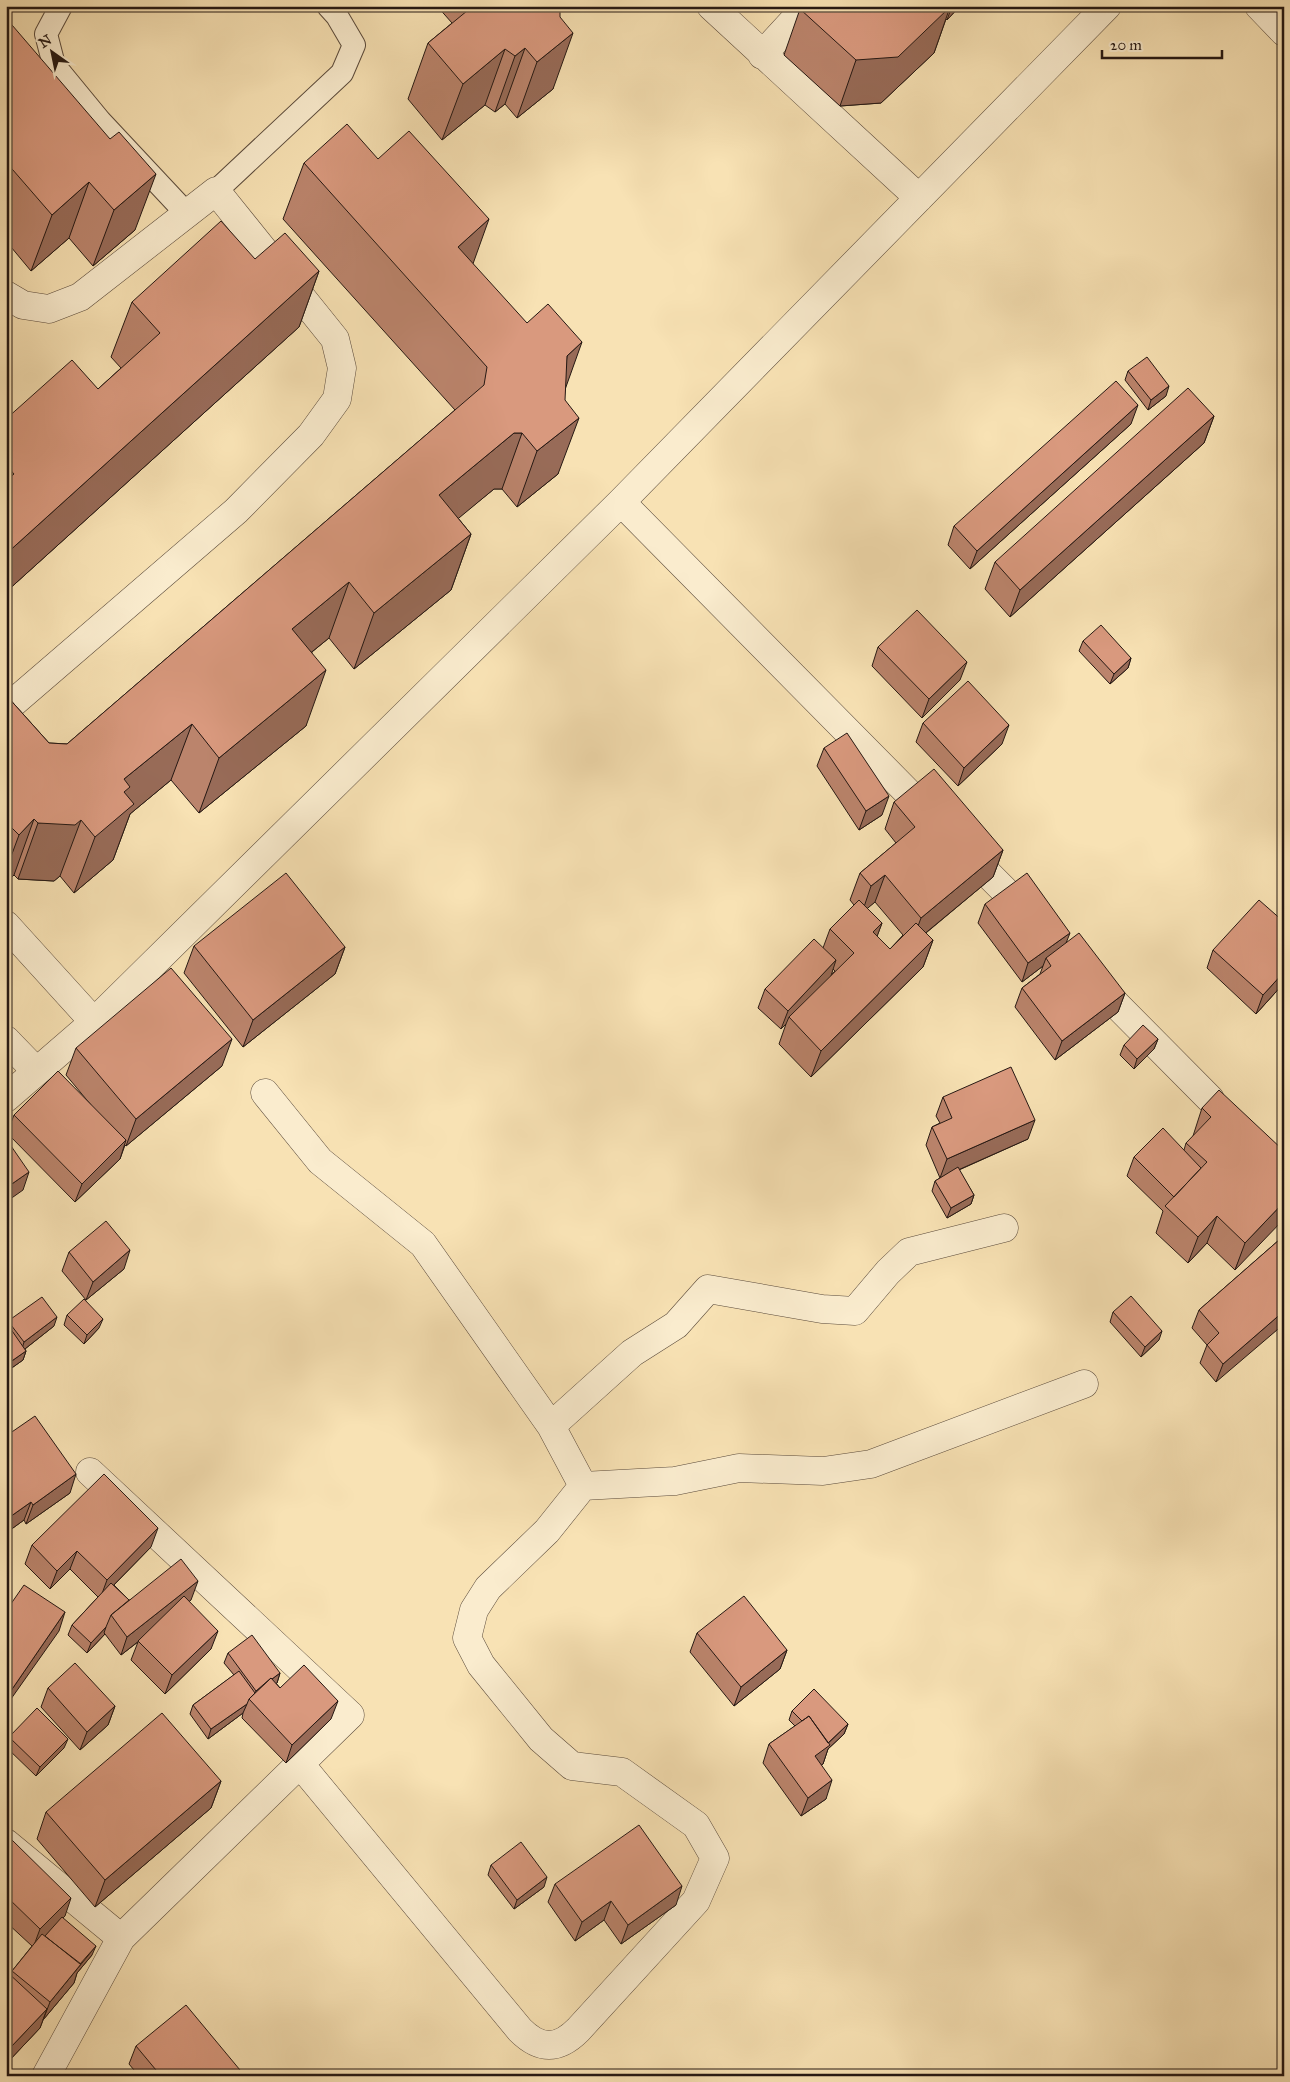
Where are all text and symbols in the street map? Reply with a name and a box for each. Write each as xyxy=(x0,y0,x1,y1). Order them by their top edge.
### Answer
north arrow xyxy=(28,28,78,78)
scale bar xyxy=(1102,28,1222,60)
text: N xyxy=(36,31,55,52)
text: 20 m xyxy=(1110,36,1142,54)

